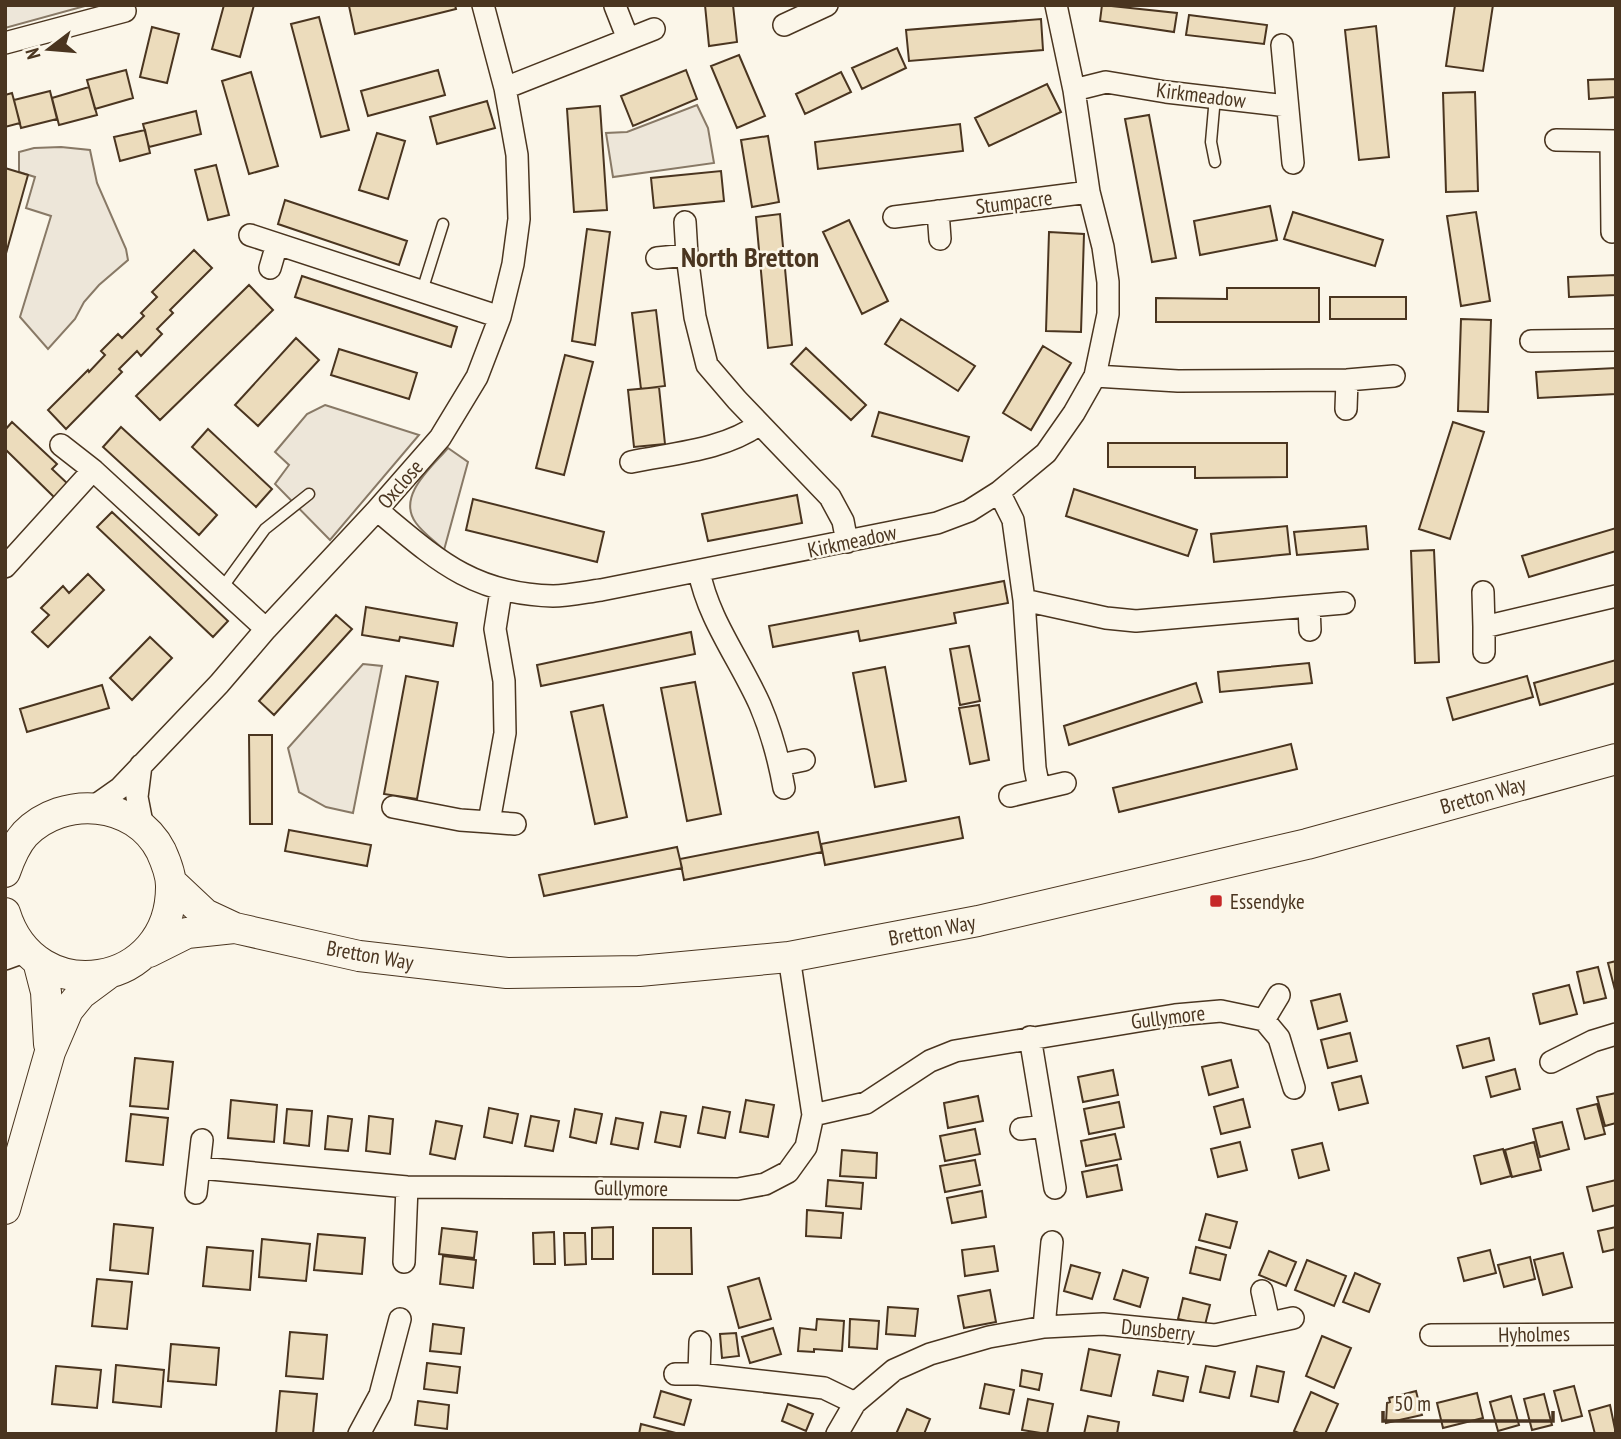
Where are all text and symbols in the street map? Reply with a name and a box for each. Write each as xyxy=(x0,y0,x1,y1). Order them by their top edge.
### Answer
north arrow xyxy=(14,14,84,84)
text: N xyxy=(20,45,46,62)
street label: Kirkmeadow xyxy=(1155,76,1248,114)
street label: Stumpacre xyxy=(974,184,1054,220)
district label: North Bretton xyxy=(681,238,819,275)
street label: Oxclose xyxy=(371,454,429,514)
street label: Kirkmeadow xyxy=(805,518,899,564)
street label: Bretton Way xyxy=(1437,770,1529,820)
place label: Essendyke xyxy=(1230,888,1305,915)
marker: Essendyke xyxy=(1208,893,1224,909)
street label: Bretton Way xyxy=(886,908,978,952)
street label: Bretton Way xyxy=(324,934,416,976)
street label: Gullymore xyxy=(1129,999,1207,1035)
street label: Gullymore xyxy=(594,1174,668,1202)
street label: Dunsberry xyxy=(1120,1313,1196,1347)
street label: Hyholmes xyxy=(1498,1320,1570,1348)
scale bar xyxy=(1383,1380,1553,1424)
text: 50 m xyxy=(1394,1390,1431,1417)

